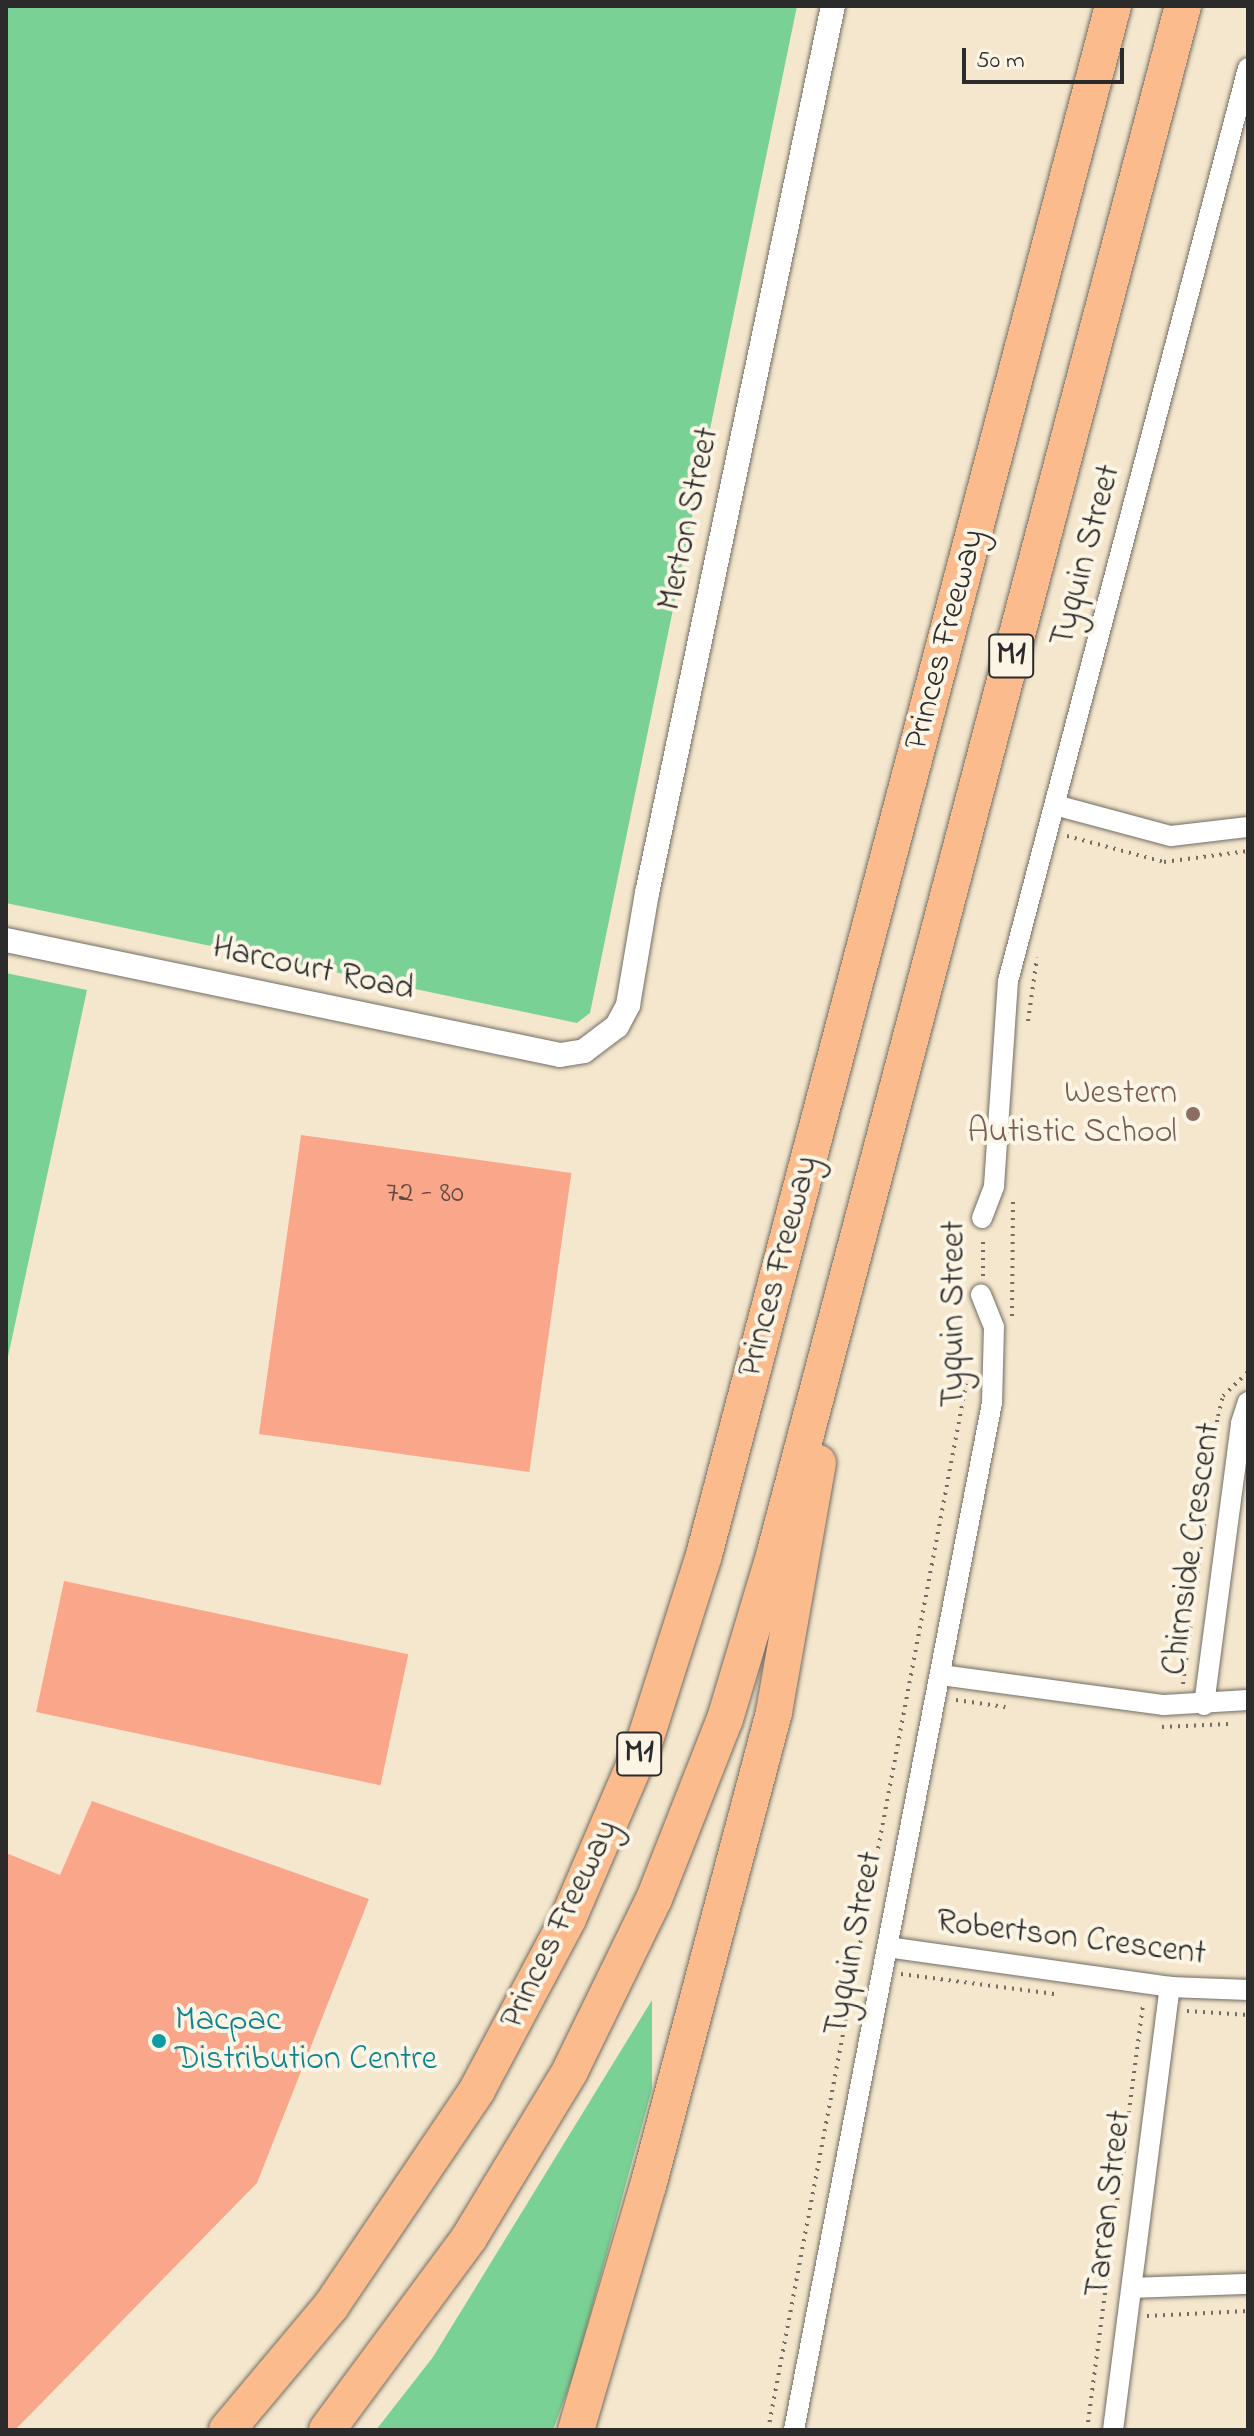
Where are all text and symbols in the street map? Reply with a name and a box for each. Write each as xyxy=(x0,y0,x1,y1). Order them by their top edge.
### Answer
scale bar xyxy=(966,32,1128,82)
text: 50 m xyxy=(976,44,1025,79)
street label: Merton Street xyxy=(651,424,729,614)
street label: Tyquin Street xyxy=(1043,460,1131,652)
street label: Princes Freeway xyxy=(897,525,995,755)
road number: M1 xyxy=(987,628,1035,684)
street label: Harcourt Road xyxy=(208,929,418,1011)
place label: Western Autistic School xyxy=(968,1074,1177,1154)
marker: Western Autistic School xyxy=(1184,1105,1202,1123)
street label: Princes Freeway xyxy=(731,1152,829,1382)
house number: 72 - 80 xyxy=(386,1176,464,1212)
street label: Tyquin Street xyxy=(935,1220,975,1408)
street label: Chirnside Crescent xyxy=(1155,1420,1231,1678)
road number: M1 xyxy=(615,1726,663,1782)
street label: Princes Freeway xyxy=(493,1814,629,2036)
street label: Tyquin Street xyxy=(817,1848,893,2040)
street label: Robertson Crescent xyxy=(934,1902,1208,1976)
place label: Macpac Distribution Centre xyxy=(175,2001,437,2080)
marker: Macpac Distribution Centre xyxy=(150,2032,168,2050)
street label: Tarran Street xyxy=(1078,2108,1142,2300)

